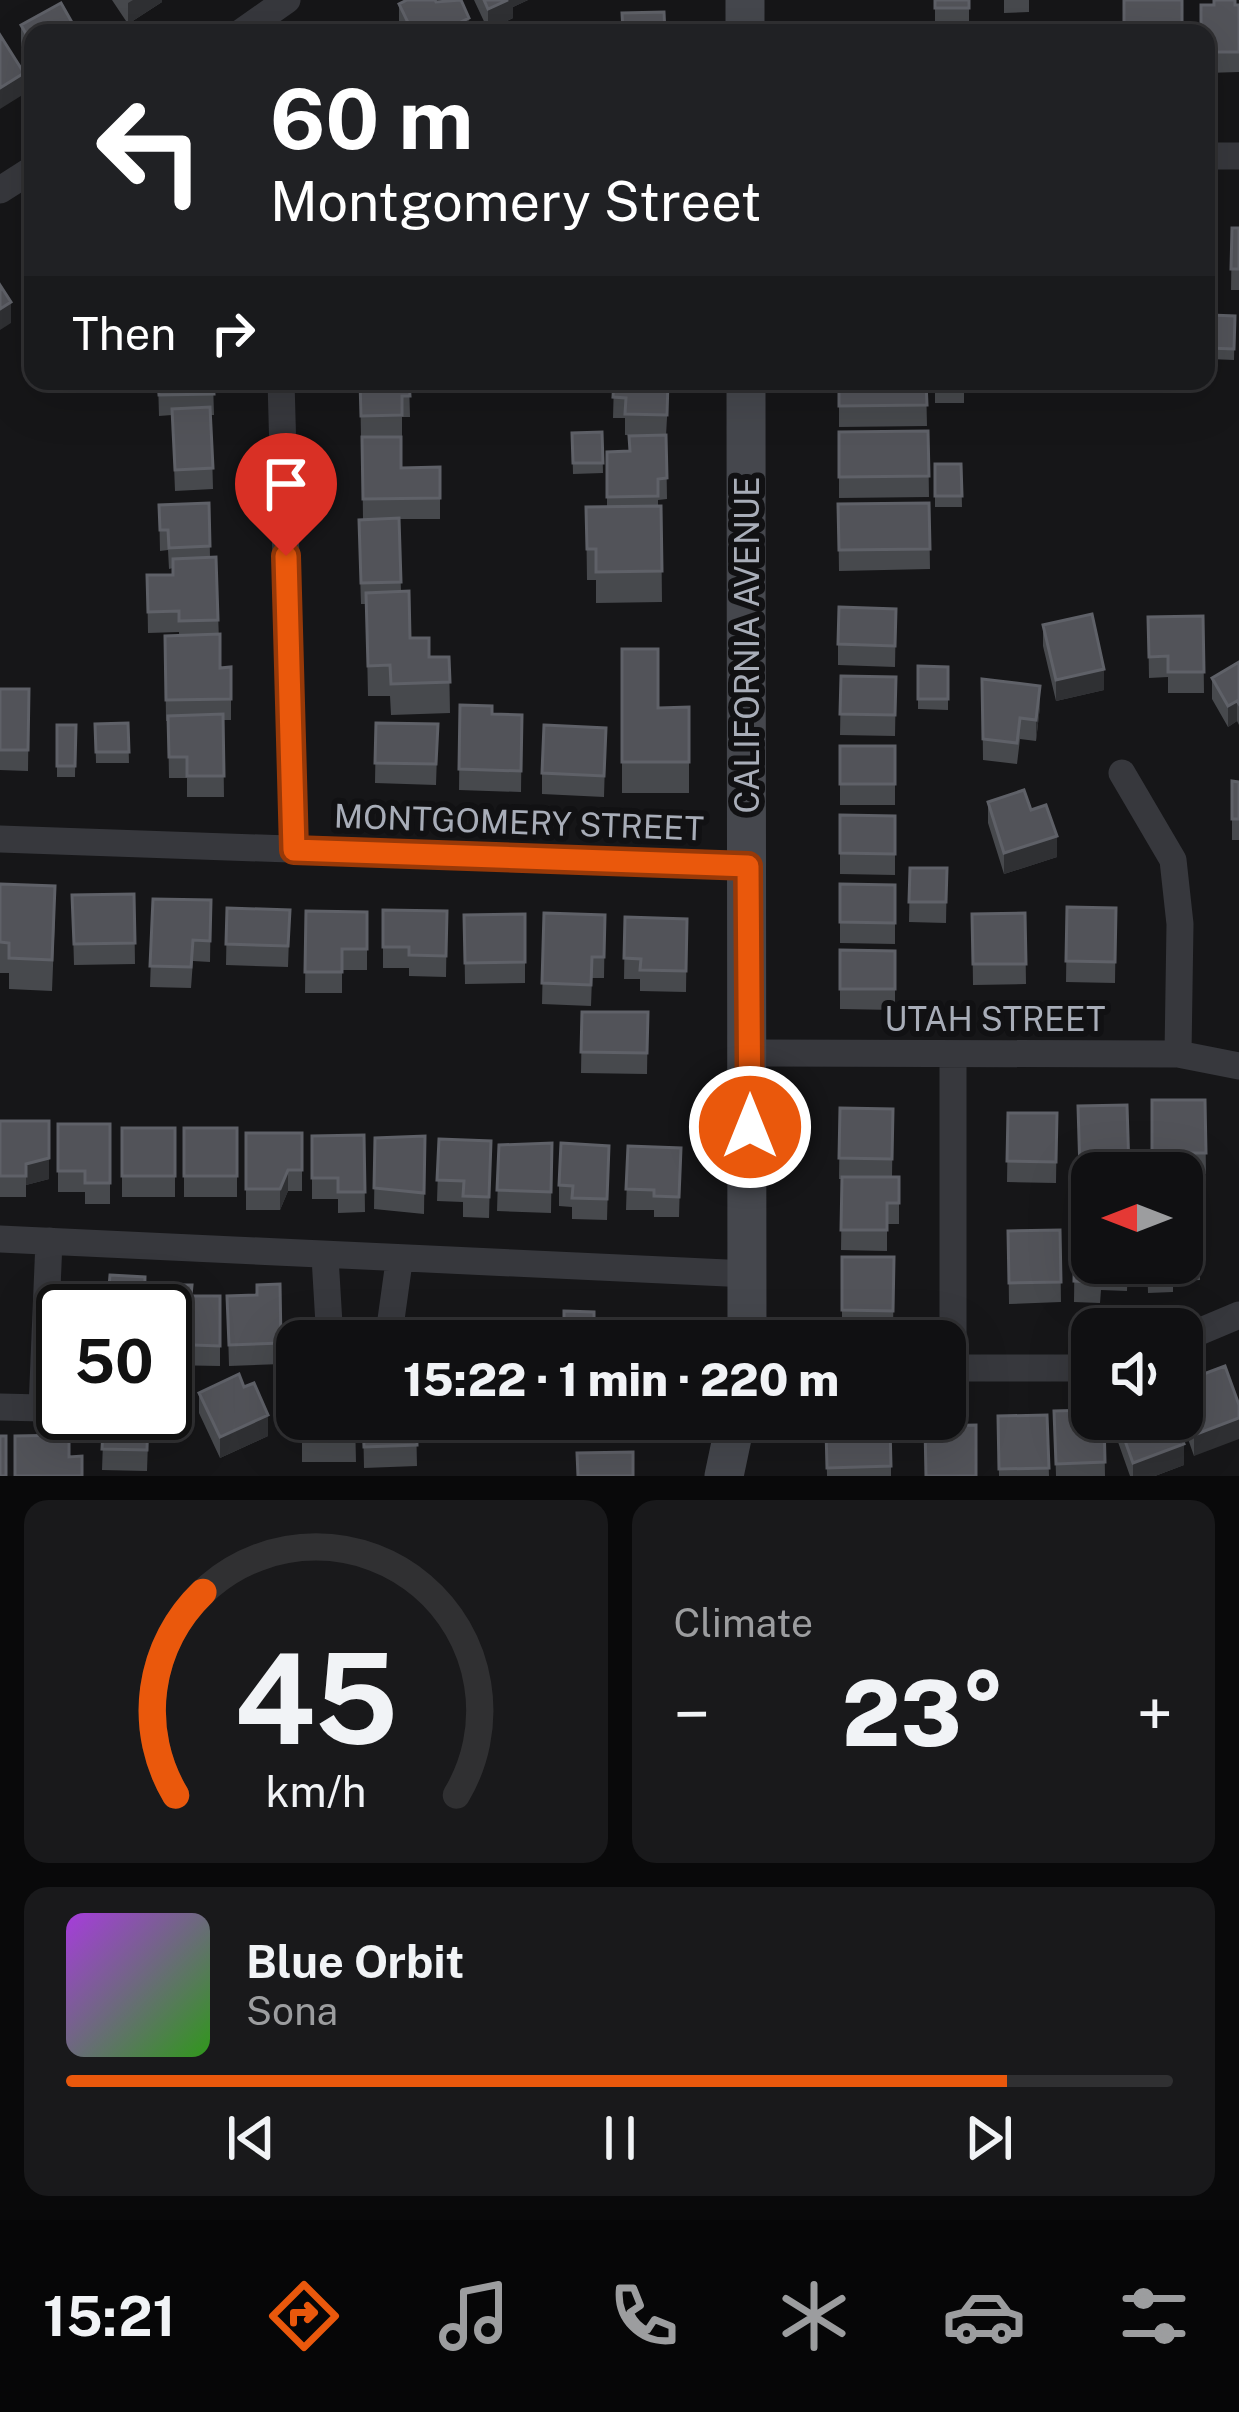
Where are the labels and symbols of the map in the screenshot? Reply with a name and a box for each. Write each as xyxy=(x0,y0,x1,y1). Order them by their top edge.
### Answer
pin xyxy=(235,433,337,556)
street label: CALIFORNIA AVENUE xyxy=(728,477,766,813)
street label: MONTGOMERY STREET xyxy=(333,797,705,847)
street label: UTAH STREET xyxy=(884,1000,1106,1038)
position arrow xyxy=(687,1064,813,1190)
north arrow xyxy=(1071,1152,1203,1284)
speed limit sign: 50 xyxy=(36,1284,192,1440)

